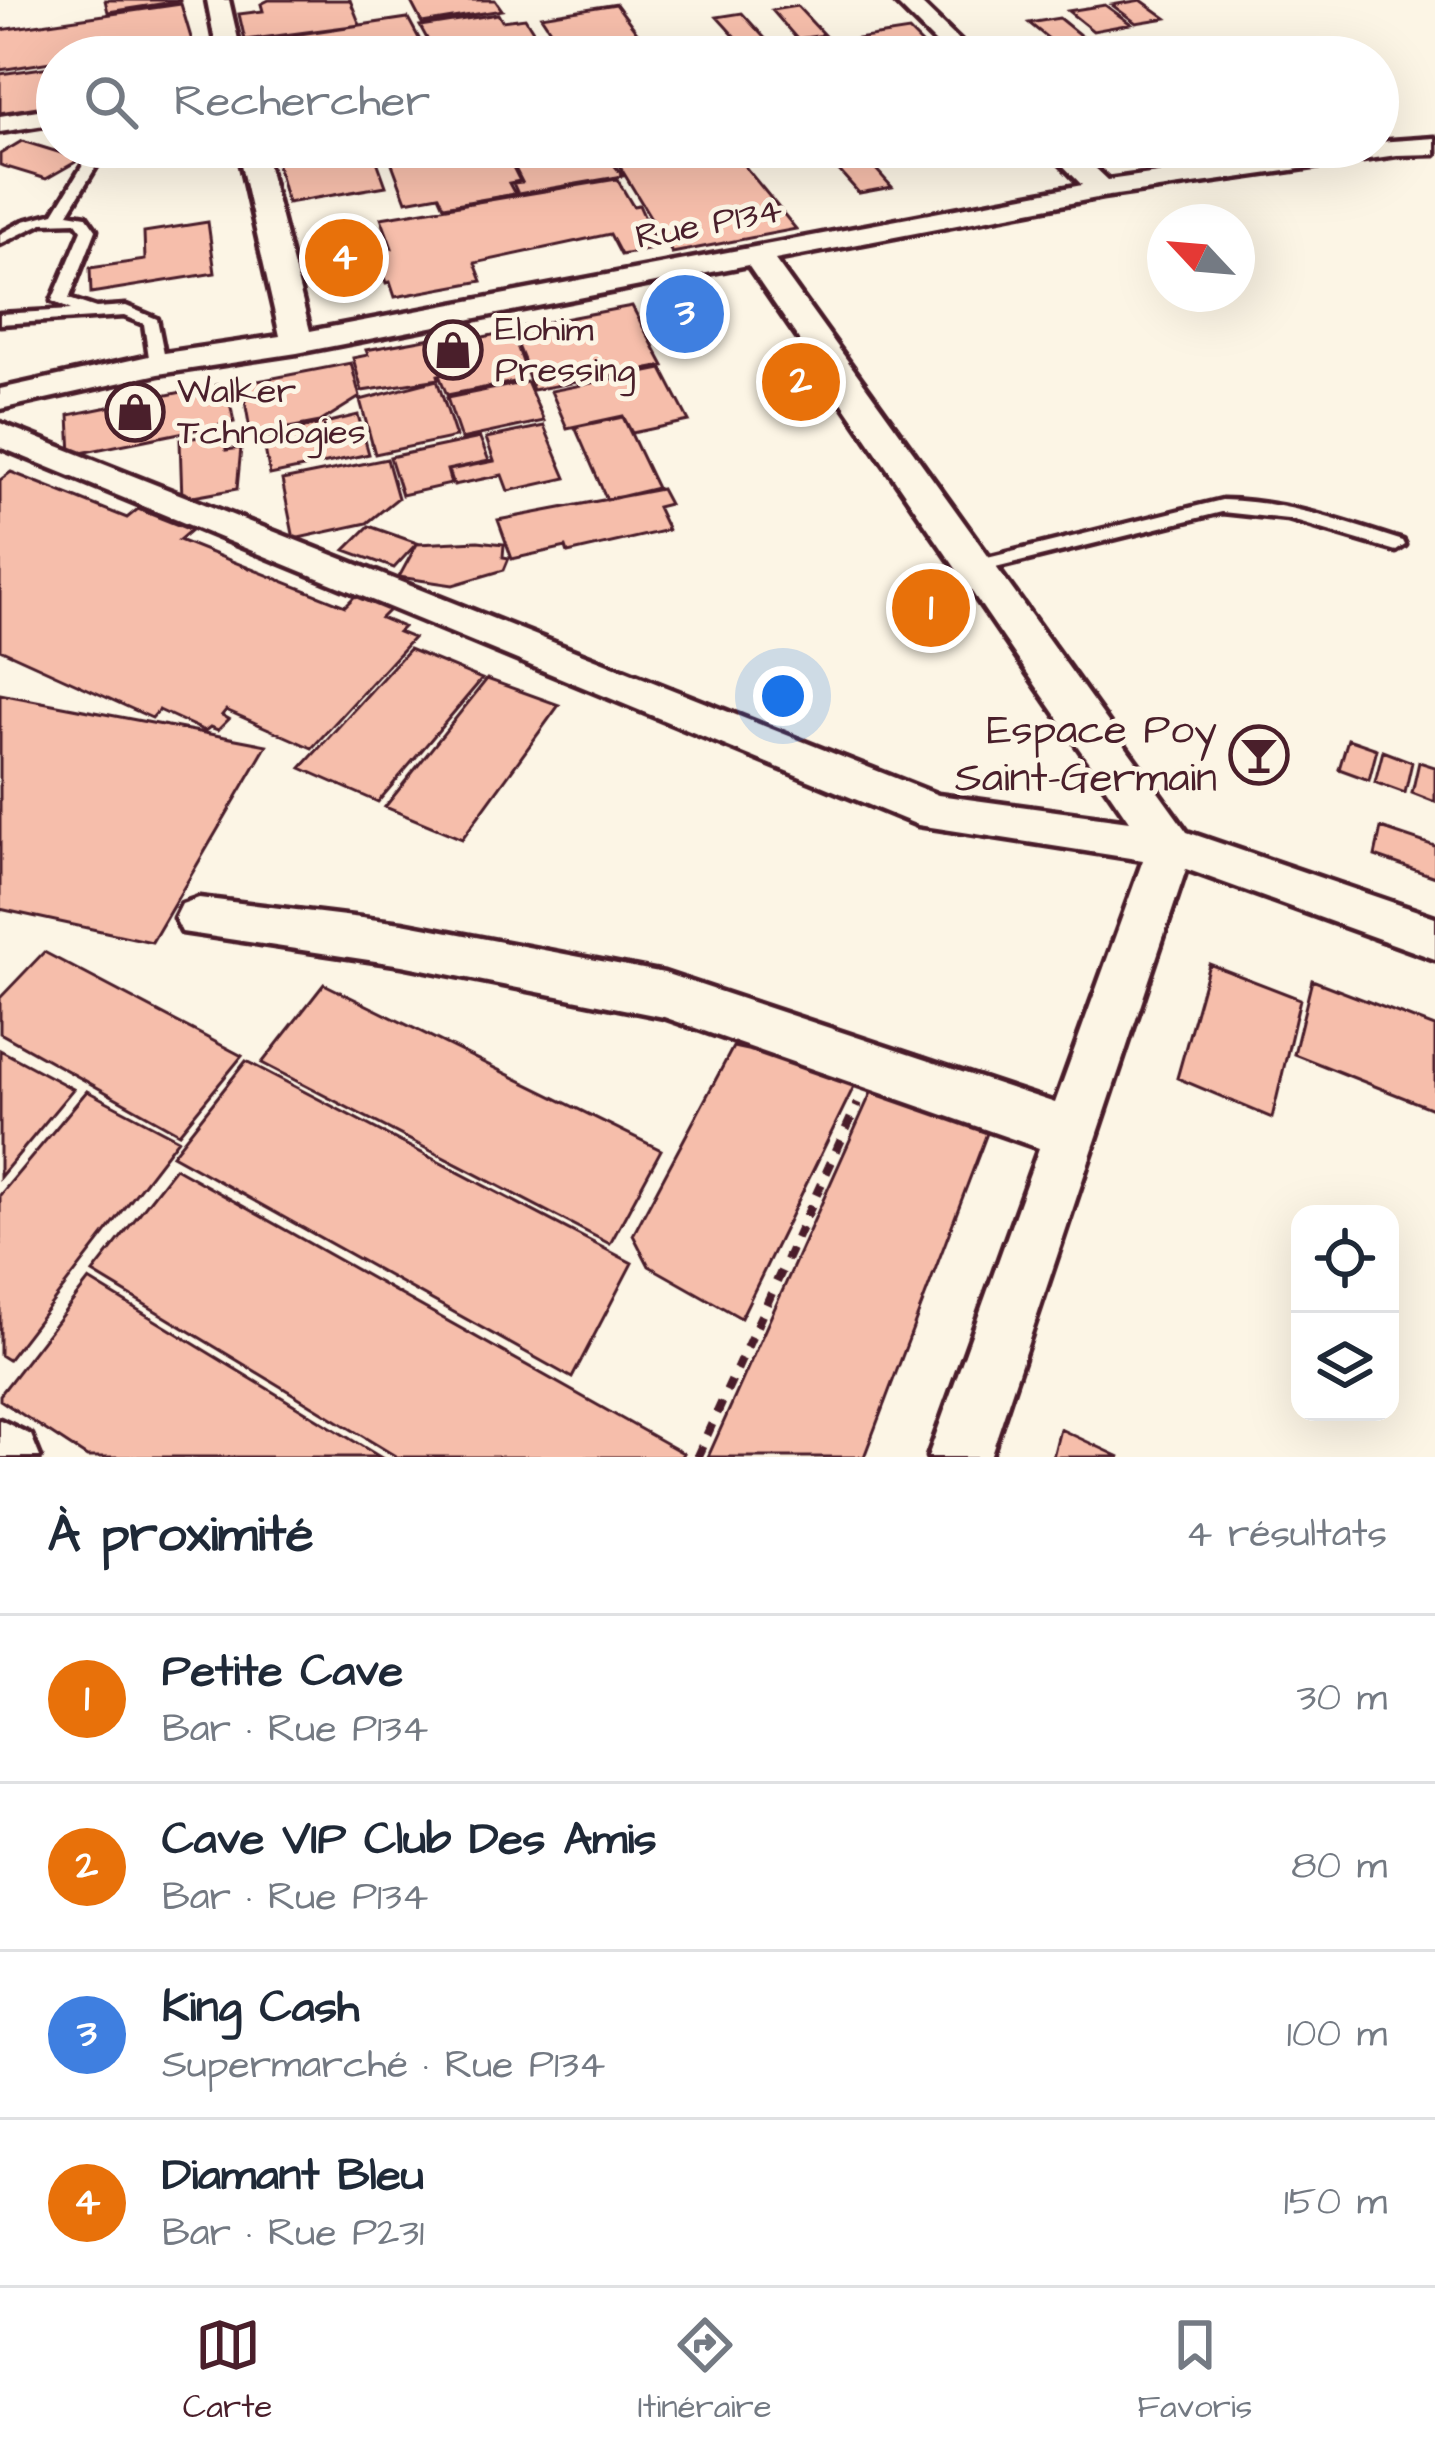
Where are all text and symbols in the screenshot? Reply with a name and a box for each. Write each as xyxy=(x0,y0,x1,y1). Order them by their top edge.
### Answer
search box xyxy=(36,36,1399,168)
icon: search xyxy=(78,69,144,135)
text: Rechercher xyxy=(174,71,430,133)
street label: Rue P134 xyxy=(631,185,787,263)
north arrow xyxy=(1147,204,1255,312)
pin: 4 xyxy=(305,213,383,303)
pin: 3 xyxy=(646,269,724,359)
place label: Elohim Pressing xyxy=(495,304,635,397)
shop icon: Elohim Pressing xyxy=(422,319,484,381)
pin: 2 xyxy=(762,337,840,427)
place label: Walker Tchnologies xyxy=(177,366,366,459)
shop icon: Walker Tchnologies xyxy=(104,381,166,443)
pin: 1 xyxy=(892,563,970,653)
your location xyxy=(753,666,813,726)
place label: Espace Poy Saint-Germain xyxy=(955,702,1217,808)
bar icon: Espace Poy Saint-Germain xyxy=(1228,724,1290,786)
map controls xyxy=(1291,1205,1399,1421)
button: locate xyxy=(1291,1205,1399,1313)
button: layers xyxy=(1291,1313,1399,1421)
text: À proximité xyxy=(48,1500,314,1571)
text: 4 résultats xyxy=(1186,1508,1387,1562)
text: Petite Cave xyxy=(162,1641,403,1703)
text: 1 xyxy=(85,1672,90,1726)
text: 30 m xyxy=(1297,1672,1387,1726)
text: Bar · Rue P134 xyxy=(162,1703,428,1757)
text: Cave VIP Club Des Amis xyxy=(162,1809,657,1871)
text: 2 xyxy=(76,1840,98,1894)
text: 80 m xyxy=(1291,1840,1387,1894)
text: Bar · Rue P134 xyxy=(162,1871,428,1925)
text: King Cash xyxy=(162,1977,359,2039)
text: 3 xyxy=(77,2008,97,2062)
text: 100 m xyxy=(1287,2008,1387,2062)
text: Supermarché · Rue P134 xyxy=(162,2039,605,2093)
text: Diamant Bleu xyxy=(162,2145,424,2207)
text: 4 xyxy=(74,2176,100,2230)
text: 150 m xyxy=(1284,2176,1387,2230)
text: Bar · Rue P231 xyxy=(162,2207,424,2261)
tab: Carte xyxy=(183,2312,272,2430)
tab: Itinéraire xyxy=(638,2312,772,2430)
tab: Favoris xyxy=(1137,2312,1252,2430)

